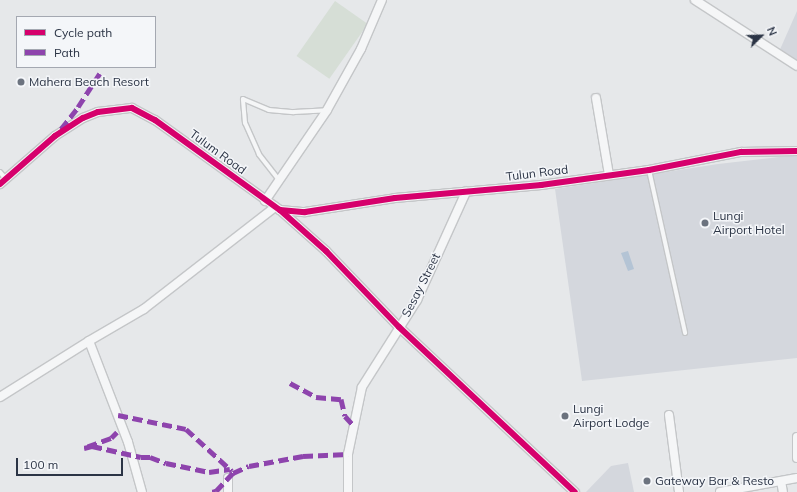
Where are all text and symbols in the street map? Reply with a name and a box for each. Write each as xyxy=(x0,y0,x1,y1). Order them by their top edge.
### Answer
legend xyxy=(16,16,156,68)
north arrow xyxy=(741,16,781,56)
text: Cycle path xyxy=(54,25,112,40)
text: N xyxy=(764,25,780,38)
text: Path xyxy=(54,45,80,60)
place label: Mahera Beach Resort xyxy=(29,75,149,89)
marker: Mahera Beach Resort xyxy=(16,77,26,87)
street label: Tulum Road xyxy=(187,127,249,177)
street label: Tulun Road xyxy=(505,162,569,184)
place label: Lungi Airport Hotel xyxy=(713,209,785,237)
marker: Lungi Airport Hotel xyxy=(700,218,710,228)
street label: Sesay Street xyxy=(399,251,443,319)
place label: Lungi Airport Lodge xyxy=(573,402,649,430)
marker: Lungi Airport Lodge xyxy=(560,411,570,421)
scale bar xyxy=(18,450,125,476)
text: 100 m xyxy=(23,457,58,472)
place label: Gateway Bar & Resto xyxy=(655,474,774,488)
marker: Gateway Bar & Resto xyxy=(642,476,652,486)

